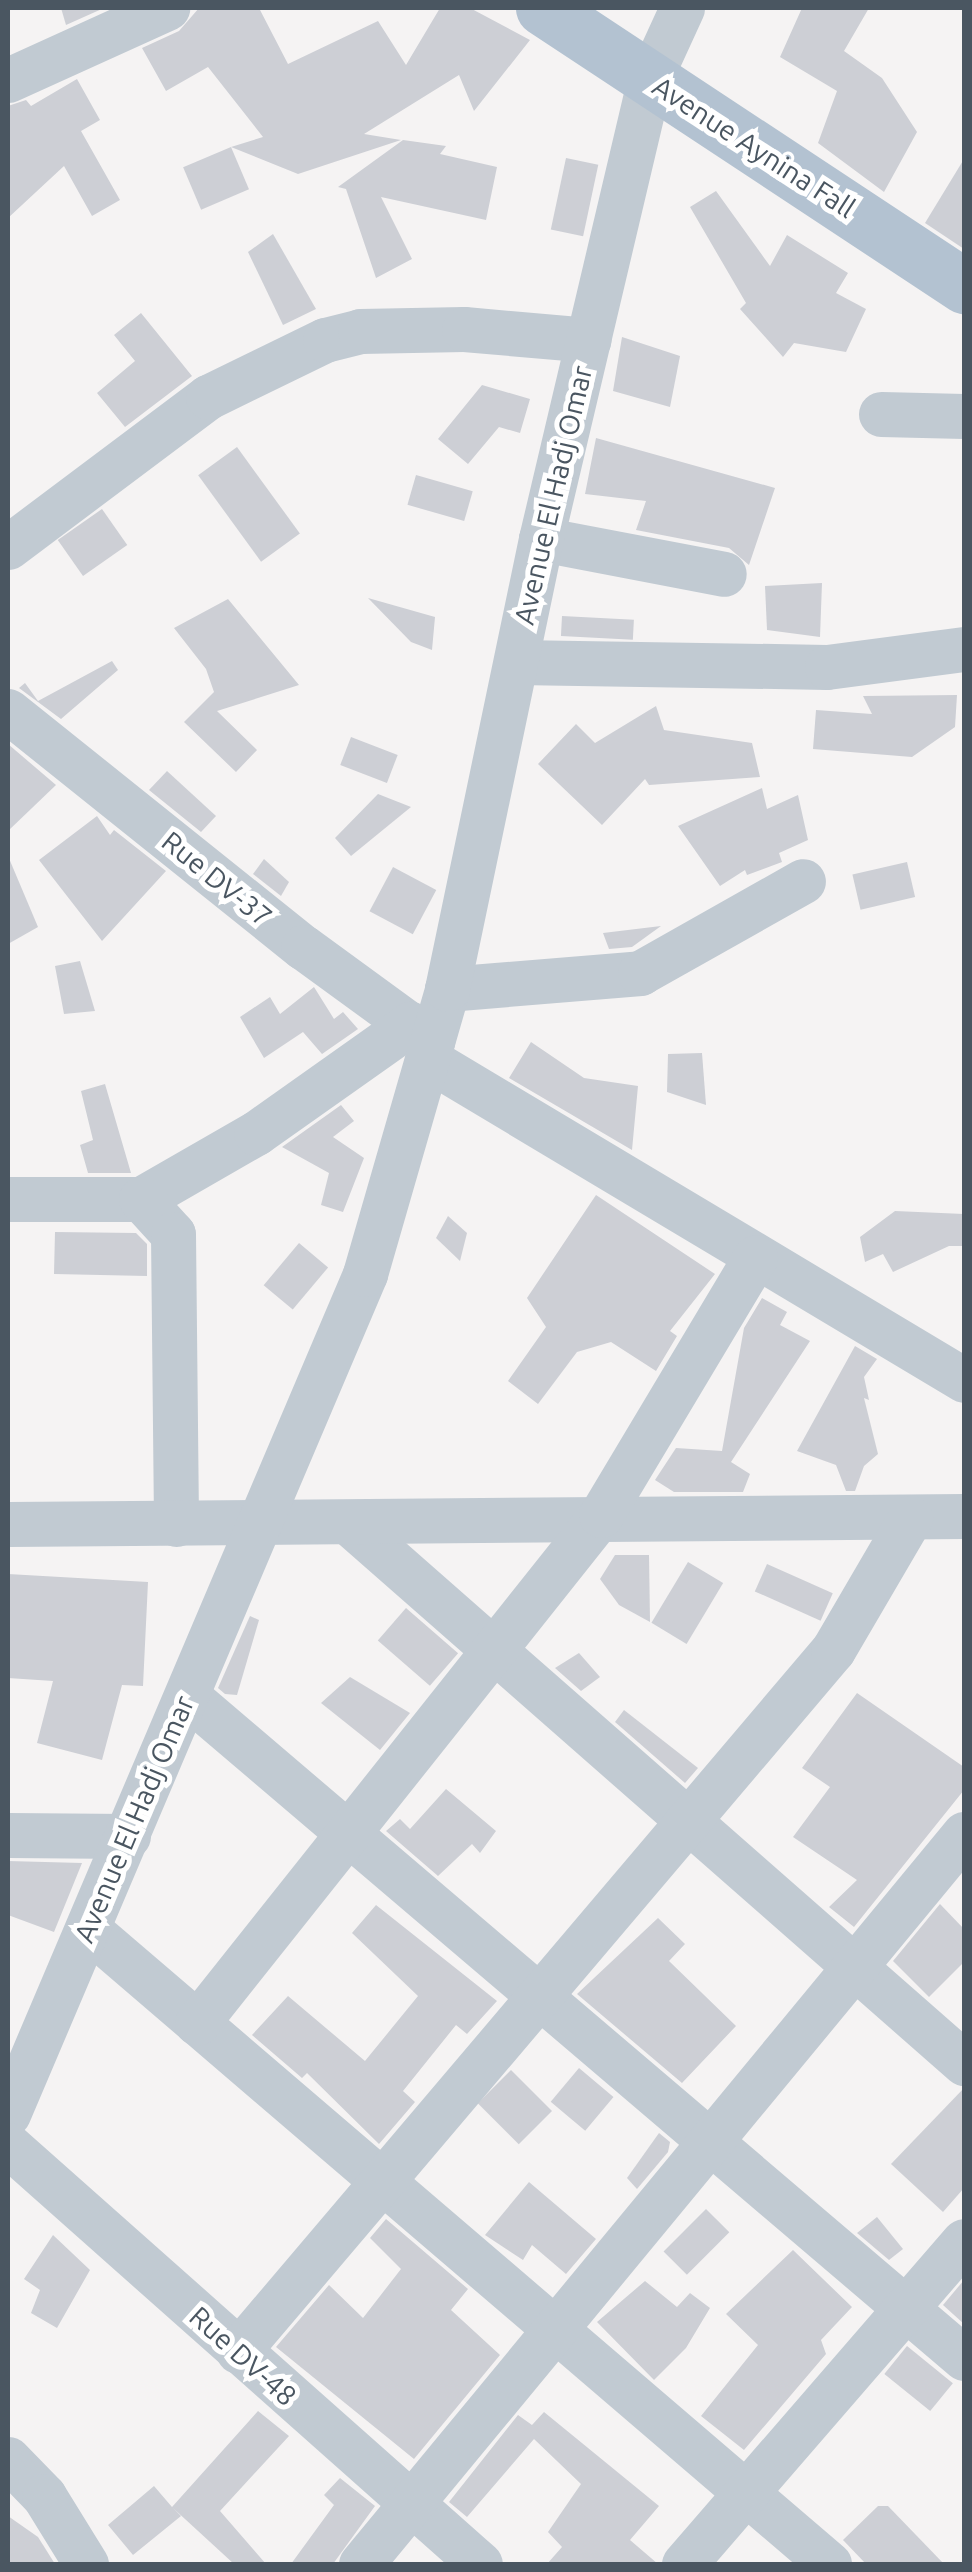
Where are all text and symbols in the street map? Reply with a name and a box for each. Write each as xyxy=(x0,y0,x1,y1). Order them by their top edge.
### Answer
street label: Avenue Aynina Fall xyxy=(646,69,862,225)
street label: Avenue El Hadj Omar xyxy=(507,362,599,628)
street label: Rue DV-37 xyxy=(155,824,279,934)
street label: Avenue El Hadj Omar xyxy=(67,1691,201,1947)
street label: Rue DV-48 xyxy=(183,2299,303,2413)

